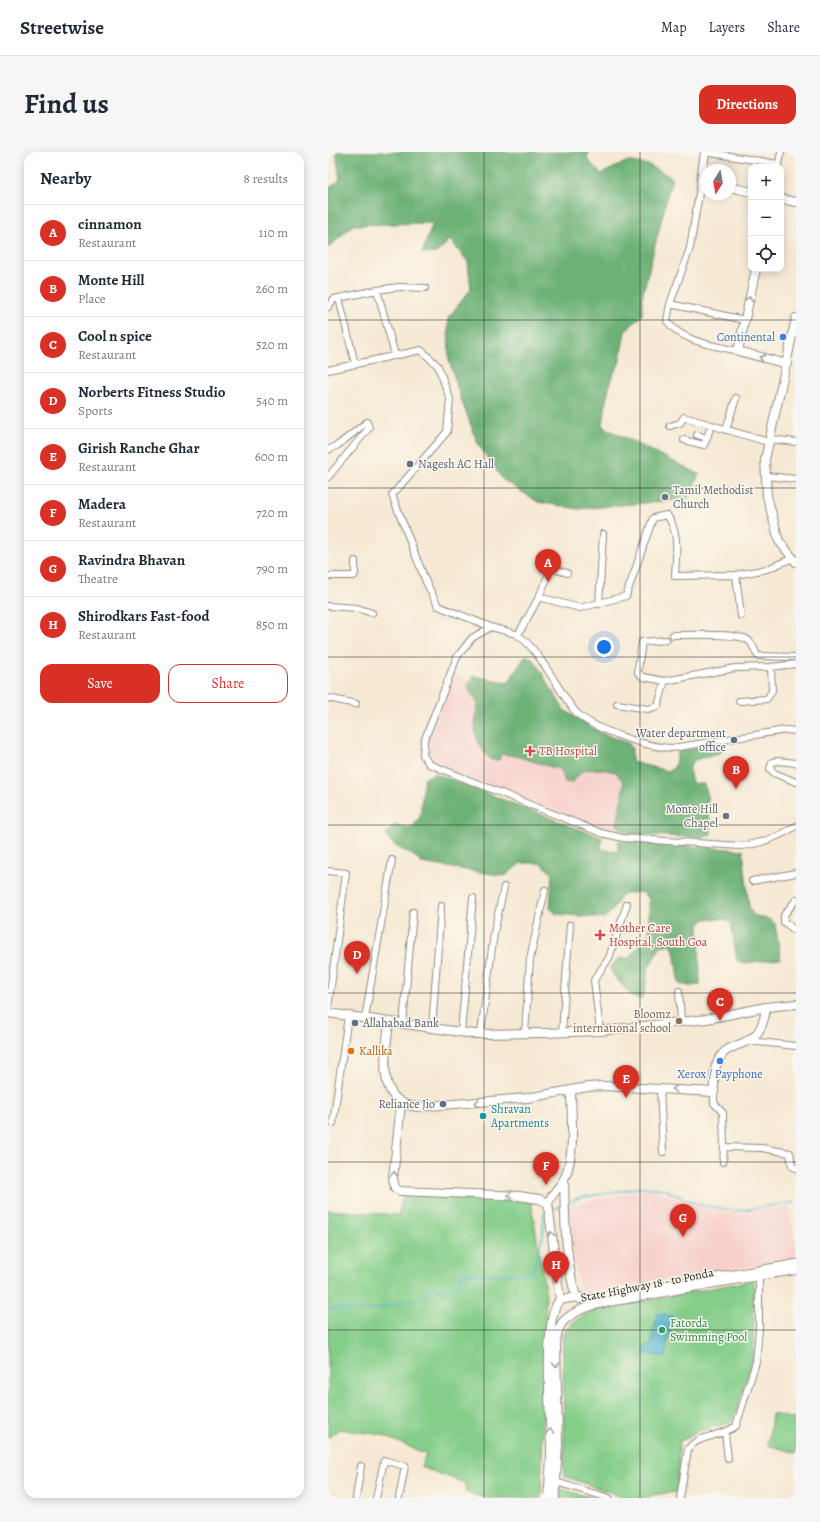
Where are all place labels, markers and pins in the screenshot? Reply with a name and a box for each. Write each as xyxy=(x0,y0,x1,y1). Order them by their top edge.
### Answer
place label: Continental xyxy=(717,329,775,345)
marker: Continental xyxy=(778,332,788,342)
place label: Nagesh AC Hall xyxy=(418,456,494,472)
marker: Nagesh AC Hall xyxy=(405,459,415,469)
place label: Tamil Methodist Church xyxy=(673,482,754,512)
marker: Tamil Methodist Church xyxy=(660,492,670,502)
pin: A xyxy=(535,549,561,582)
place label: Water department office xyxy=(635,725,726,755)
marker: Water department office xyxy=(729,735,739,745)
place label: TB Hospital xyxy=(539,743,597,759)
marker: TB Hospital xyxy=(524,745,536,757)
pin: B xyxy=(723,756,749,789)
place label: Monte Hill Chapel xyxy=(666,801,718,831)
marker: Monte Hill Chapel xyxy=(721,811,731,821)
place label: Mother Care Hospital, South Goa xyxy=(609,920,708,950)
marker: Mother Care Hospital, South Goa xyxy=(594,929,606,941)
pin: D xyxy=(344,941,370,974)
pin: C xyxy=(707,988,733,1021)
place label: Bloomz international school xyxy=(573,1006,671,1036)
place label: Allahabad Bank xyxy=(362,1015,439,1031)
marker: Bloomz international school xyxy=(674,1016,684,1026)
marker: Allahabad Bank xyxy=(350,1018,360,1028)
place label: Kallika xyxy=(359,1043,393,1059)
marker: Kallika xyxy=(346,1046,356,1056)
marker: Xerox / Payphone xyxy=(715,1056,725,1066)
pin: E xyxy=(613,1065,639,1098)
place label: Xerox / Payphone xyxy=(677,1066,763,1082)
place label: Reliance Jio xyxy=(378,1096,435,1112)
marker: Reliance Jio xyxy=(438,1099,448,1109)
place label: Shravan Apartments xyxy=(490,1101,549,1131)
marker: Shravan Apartments xyxy=(478,1111,488,1121)
pin: F xyxy=(533,1152,559,1185)
pin: G xyxy=(670,1204,696,1237)
pin: H xyxy=(543,1251,569,1284)
place label: Fatorda Swimming Pool xyxy=(670,1315,747,1345)
marker: Fatorda Swimming Pool xyxy=(657,1325,667,1335)

